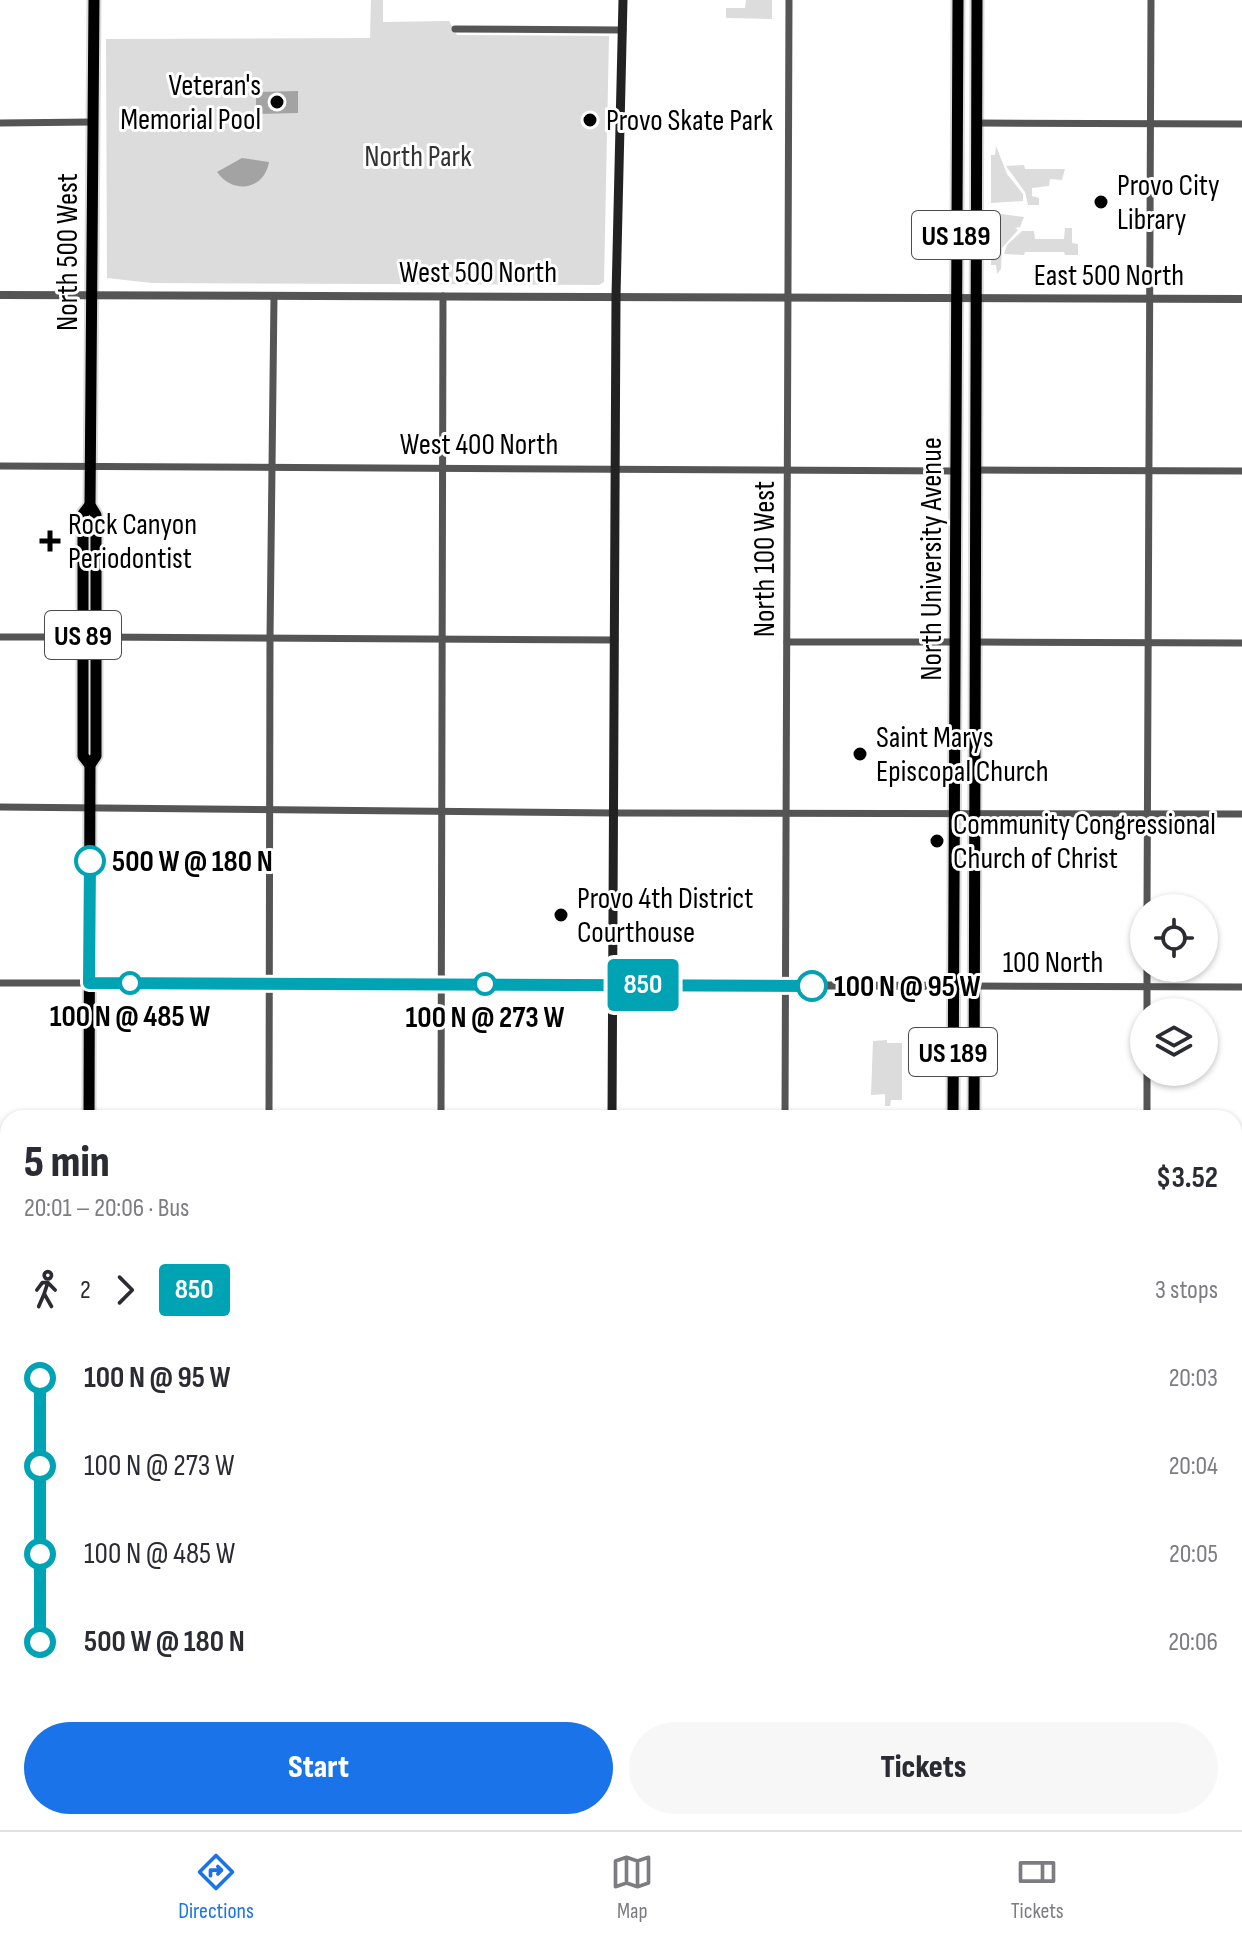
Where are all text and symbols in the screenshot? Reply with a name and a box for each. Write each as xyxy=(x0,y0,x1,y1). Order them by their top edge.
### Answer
place label: Veteran's Memorial Pool xyxy=(120,68,261,138)
marker: Veteran's Memorial Pool xyxy=(268,93,286,111)
place label: Provo Skate Park xyxy=(606,103,774,139)
marker: Provo Skate Park xyxy=(581,111,599,129)
park label: North Park xyxy=(364,139,472,175)
place label: Provo City Library xyxy=(1117,168,1220,238)
street label: North 500 West xyxy=(50,173,86,331)
marker: Provo City Library xyxy=(1092,193,1110,211)
road number: US 189 xyxy=(912,211,1000,259)
street label: West 500 North xyxy=(399,255,557,291)
street label: East 500 North xyxy=(1034,258,1184,294)
street label: West 400 North xyxy=(400,427,558,463)
street label: North University Avenue xyxy=(914,437,950,681)
street label: North 100 West xyxy=(747,481,783,637)
place label: Rock Canyon Periodontist xyxy=(68,507,197,577)
marker: Rock Canyon Periodontist xyxy=(39,530,61,552)
road number: US 89 xyxy=(45,611,121,659)
place label: Saint Marys Episcopal Church xyxy=(876,720,1049,790)
marker: Saint Marys Episcopal Church xyxy=(851,745,869,763)
place label: Community Congressional Church of Christ xyxy=(953,807,1216,877)
marker: Community Congressional Church of Christ xyxy=(928,832,946,850)
place label: 500 W @ 180 N xyxy=(112,844,273,880)
marker: 500 W @ 180 N xyxy=(75,846,105,876)
place label: Provo 4th District Courthouse xyxy=(577,881,753,951)
map controls xyxy=(1130,894,1218,1086)
button: locate xyxy=(1130,894,1218,982)
marker: Provo 4th District Courthouse xyxy=(552,906,570,924)
street label: 100 North xyxy=(1003,945,1103,981)
line badge: 850 xyxy=(597,959,689,1011)
text: 850 xyxy=(624,968,662,1001)
place label: 100 N @ 95 W xyxy=(834,969,981,1005)
marker: 100 N @ 95 W xyxy=(797,971,827,1001)
marker: 100 N @ 485 W xyxy=(119,972,141,994)
marker: 100 N @ 273 W xyxy=(474,973,496,995)
button: layers xyxy=(1130,998,1218,1086)
place label: 100 N @ 485 W xyxy=(50,999,210,1035)
place label: 100 N @ 273 W xyxy=(406,1000,564,1036)
road number: US 189 xyxy=(909,1028,997,1076)
text: 5 min xyxy=(24,1136,110,1189)
text: $3.52 xyxy=(1156,1160,1218,1196)
text: 20:01 – 20:06 · Bus xyxy=(24,1193,189,1224)
icon: walk xyxy=(24,1268,68,1312)
icon: forward xyxy=(103,1268,147,1312)
text: 850 xyxy=(175,1273,214,1306)
text: 2 xyxy=(80,1275,91,1306)
text: 3 stops xyxy=(1155,1275,1218,1306)
text: 100 N @ 95 W xyxy=(84,1360,230,1396)
text: 20:03 xyxy=(1169,1363,1218,1394)
text: 100 N @ 273 W xyxy=(84,1448,235,1484)
text: 20:04 xyxy=(1169,1451,1218,1482)
text: 100 N @ 485 W xyxy=(84,1536,235,1572)
text: 20:05 xyxy=(1169,1539,1218,1570)
text: 500 W @ 180 N xyxy=(84,1624,245,1660)
text: 20:06 xyxy=(1168,1627,1218,1658)
button: Start xyxy=(24,1722,613,1814)
button: Tickets xyxy=(629,1722,1218,1814)
tab: Directions xyxy=(178,1850,254,1925)
tab: Map xyxy=(610,1850,654,1925)
tab: Tickets xyxy=(1011,1850,1064,1925)

